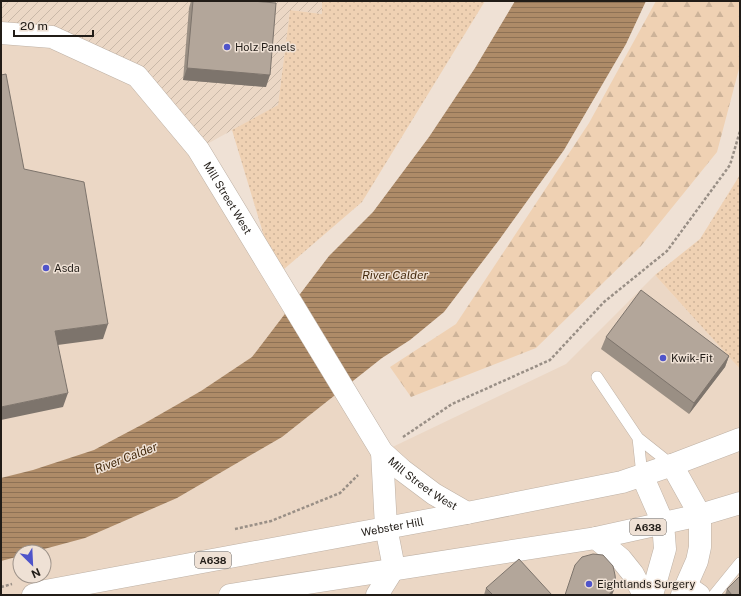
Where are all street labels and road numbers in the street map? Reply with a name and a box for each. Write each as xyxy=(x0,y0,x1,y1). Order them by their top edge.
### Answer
street label: Mill Street West xyxy=(201,160,254,236)
street label: Mill Street West xyxy=(386,455,459,512)
street label: Webster Hill xyxy=(360,515,425,538)
road number: A638 xyxy=(630,519,666,535)
road number: A638 xyxy=(195,552,231,568)

